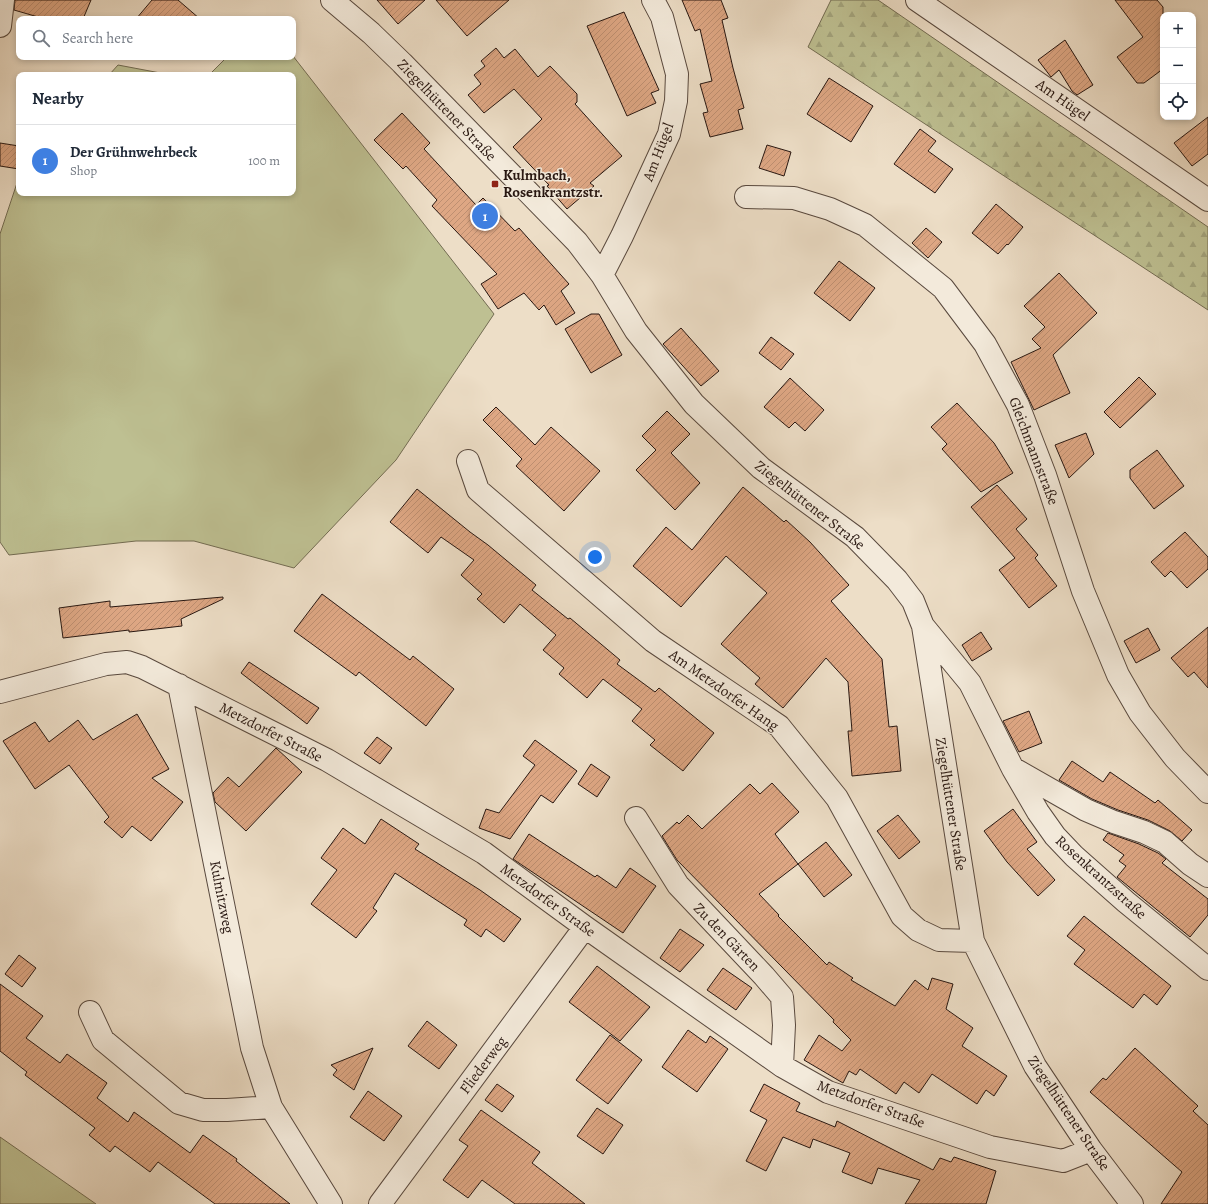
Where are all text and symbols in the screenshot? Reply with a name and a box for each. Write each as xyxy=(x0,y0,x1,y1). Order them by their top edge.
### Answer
map controls xyxy=(1160,12,1196,120)
button: + xyxy=(1160,12,1196,48)
search box xyxy=(16,16,296,60)
icon: search xyxy=(30,27,52,49)
text: Search here xyxy=(62,28,133,48)
button: − xyxy=(1160,48,1196,84)
street label: Ziegelhüttener Straße xyxy=(393,55,501,166)
street label: Am Hügel xyxy=(1031,74,1094,126)
button: locate xyxy=(1160,84,1196,120)
text: Nearby xyxy=(32,87,83,110)
street label: Am Hügel xyxy=(637,120,678,185)
text: Der Grühnwehrbeck xyxy=(70,142,197,162)
text: 1 xyxy=(43,152,47,169)
text: 100 m xyxy=(248,152,280,169)
text: Shop xyxy=(70,162,97,179)
place label: Kulmbach, Rosenkrantzstr. xyxy=(503,165,603,202)
marker: Kulmbach, Rosenkrantzstr. xyxy=(490,179,500,189)
pin: 1 xyxy=(472,201,498,231)
street label: Gleichmannstraße xyxy=(1004,394,1064,508)
street label: Ziegelhüttener Straße xyxy=(751,456,869,555)
your location xyxy=(585,547,605,567)
street label: Am Metzdorfer Hang xyxy=(664,644,783,736)
street label: Metzdorfer Straße xyxy=(216,697,326,767)
street label: Ziegelhüttener Straße xyxy=(931,736,971,872)
street label: Rosenkrantzstraße xyxy=(1051,831,1151,924)
street label: Kulmitzweg xyxy=(205,859,239,936)
street label: Metzdorfer Straße xyxy=(496,859,600,942)
street label: Zu den Gärten xyxy=(689,898,765,976)
street label: Fliederweg xyxy=(455,1032,512,1098)
street label: Ziegelhüttener Straße xyxy=(1023,1052,1115,1175)
street label: Metzdorfer Straße xyxy=(814,1075,928,1133)

